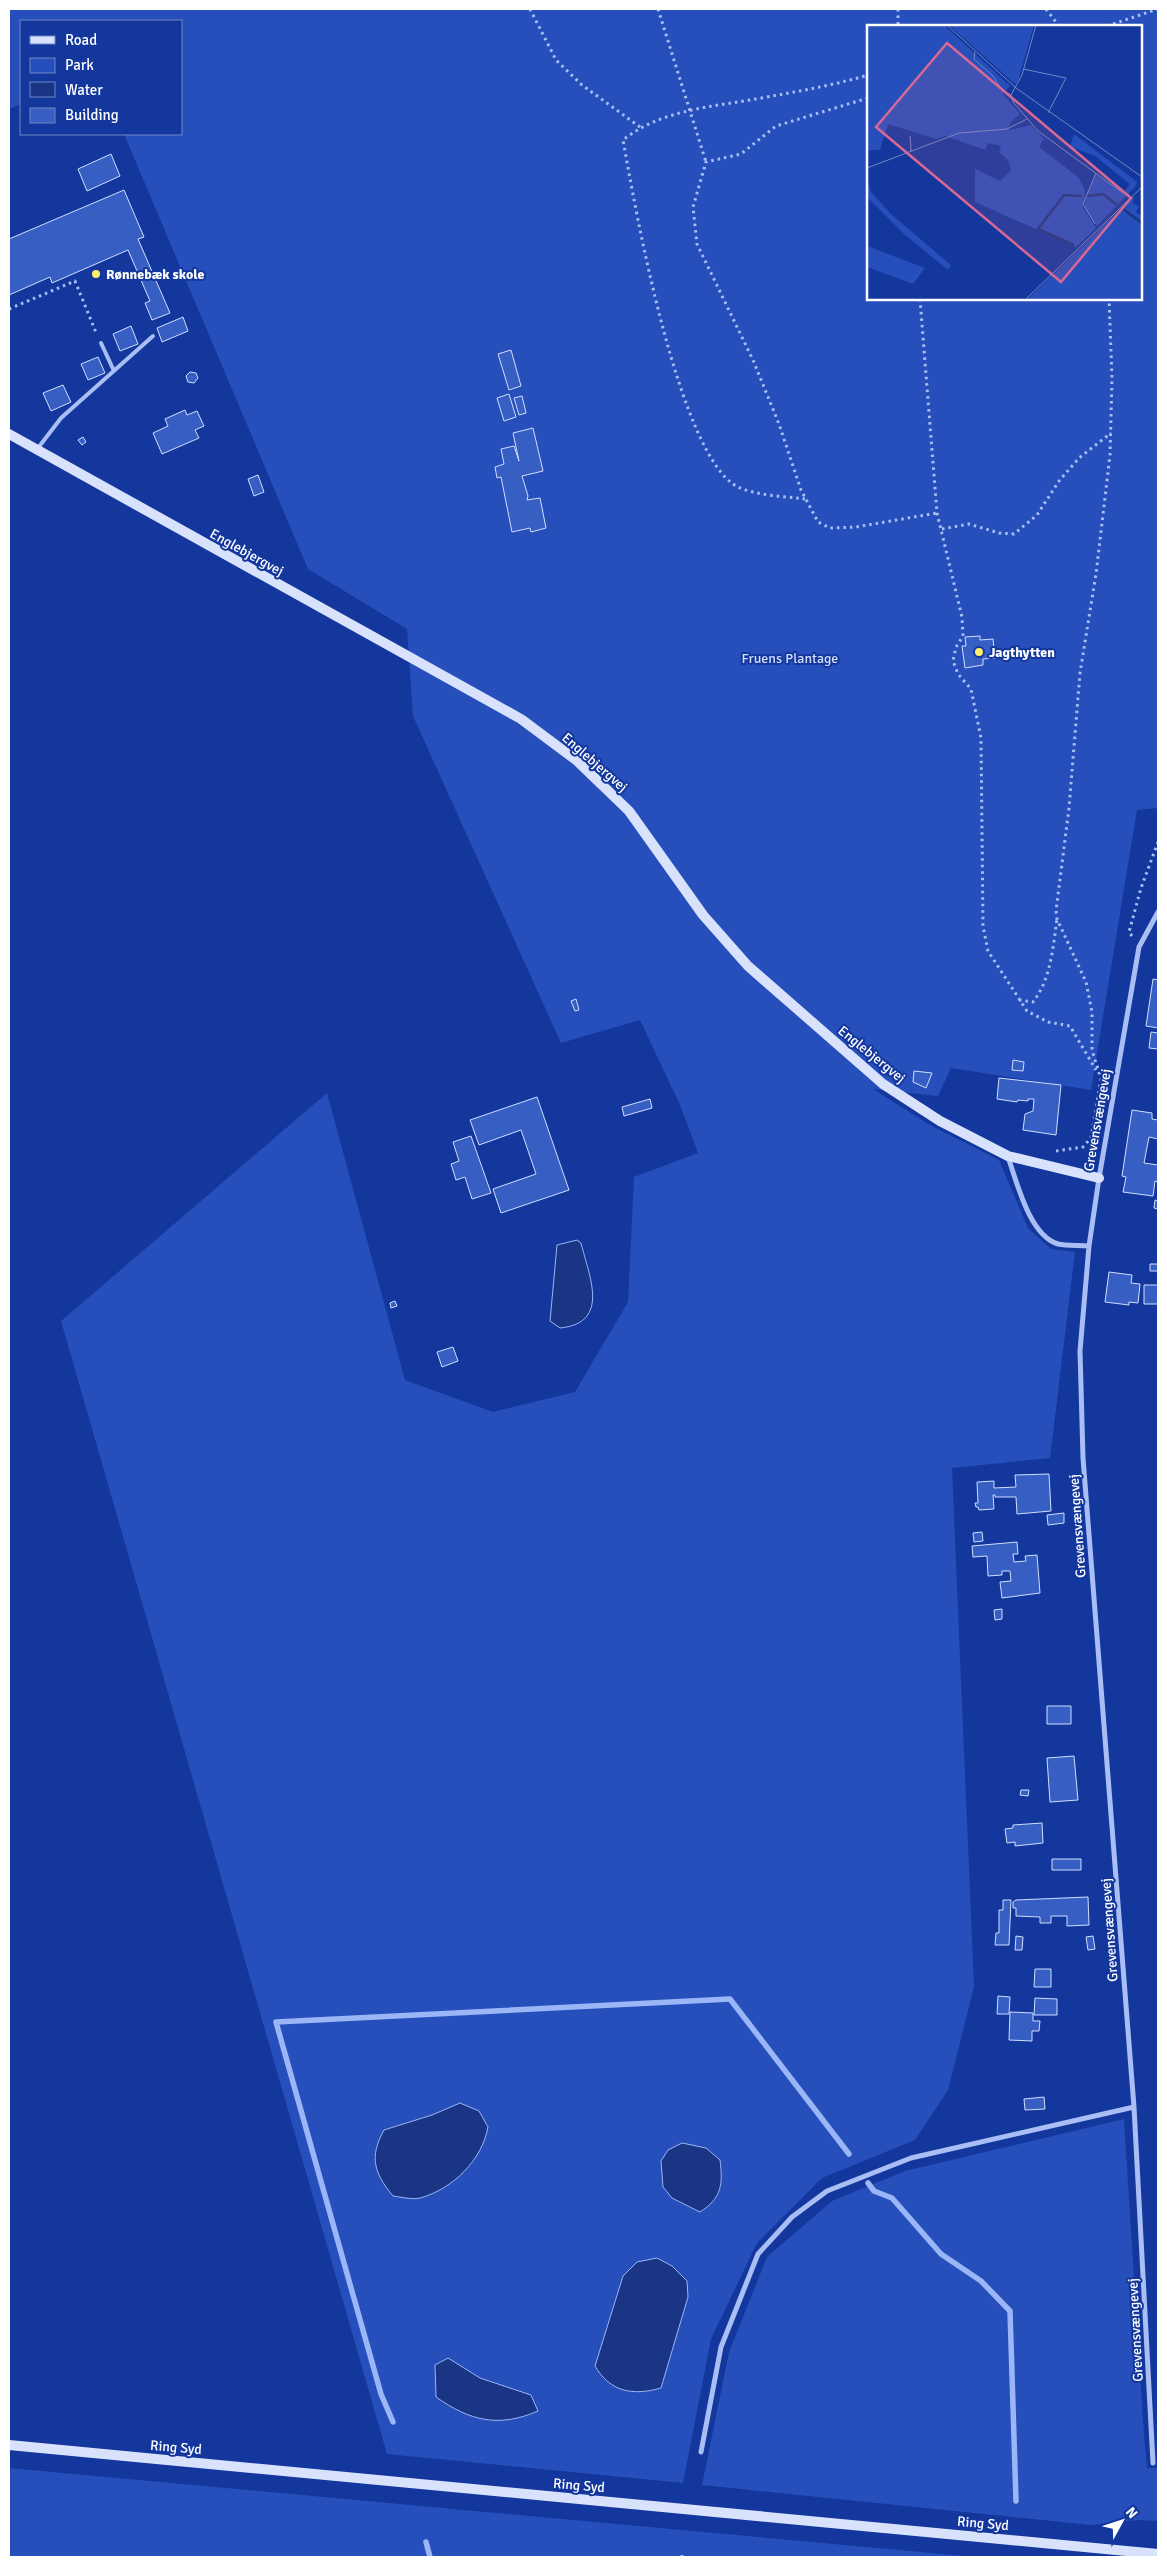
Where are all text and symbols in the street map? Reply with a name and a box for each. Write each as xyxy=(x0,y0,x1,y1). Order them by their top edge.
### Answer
legend xyxy=(20,20,182,135)
inset map xyxy=(867,25,1142,300)
text: Road xyxy=(65,31,97,49)
text: Park xyxy=(65,56,94,74)
text: Water xyxy=(65,81,103,99)
text: Building xyxy=(65,106,119,124)
place label: Rønnebæk skole xyxy=(106,266,204,283)
marker: Rønnebæk skole xyxy=(90,268,102,280)
street label: Englebjergvej xyxy=(207,525,287,580)
place label: Jagthytten xyxy=(989,644,1055,661)
marker: Jagthytten xyxy=(973,646,985,658)
park label: Fruens Plantage xyxy=(742,650,838,667)
street label: Englebjergvej xyxy=(558,729,631,796)
street label: Englebjergvej xyxy=(835,1022,909,1087)
street label: Grevensvængevej xyxy=(1080,1067,1115,1173)
street label: Grevensvængevej xyxy=(1065,1474,1090,1578)
street label: Grevensvængevej xyxy=(1097,1878,1122,1982)
street label: Grevensvængevej xyxy=(1124,2278,1147,2382)
street label: Ring Syd xyxy=(149,2437,202,2458)
street label: Ring Syd xyxy=(552,2475,605,2496)
north arrow xyxy=(1097,2496,1147,2546)
text: N xyxy=(1122,2504,1141,2522)
street label: Ring Syd xyxy=(956,2513,1009,2534)

